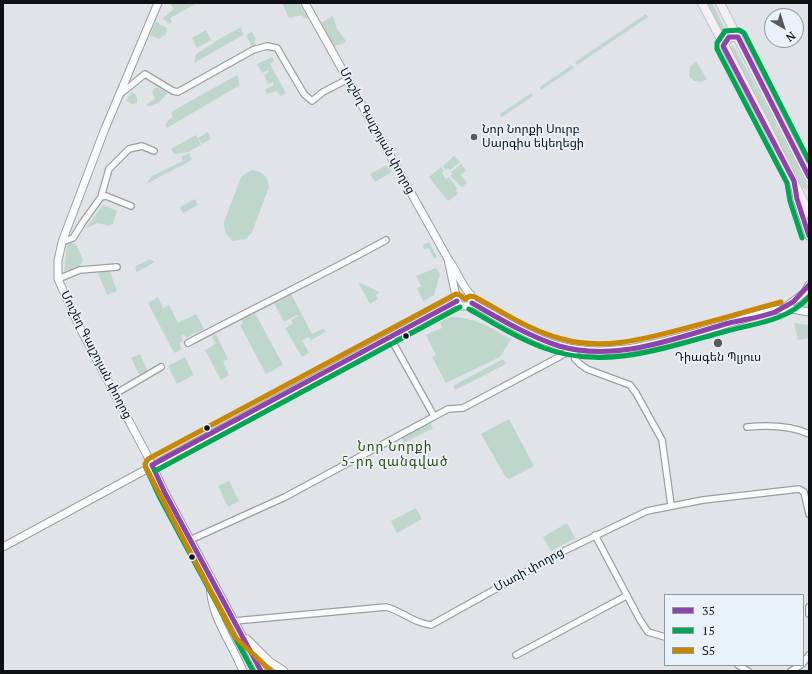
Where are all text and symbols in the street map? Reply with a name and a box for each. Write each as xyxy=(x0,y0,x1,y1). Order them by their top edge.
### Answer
north arrow xyxy=(764,8,804,48)
text: N xyxy=(783,29,798,45)
street label: Մուշեղ Գալշոյան փողոց xyxy=(336,65,418,197)
place label: Նոր Նորքի Սուրբ Սարգիս եկեղեցի xyxy=(482,123,584,151)
marker: Նոր Նորքի Սուրբ Սարգիս եկեղեցի xyxy=(469,132,479,142)
street label: Մուշեղ Գալշոյան փողոց xyxy=(57,289,135,421)
unlabelled marker xyxy=(401,331,411,341)
marker: Դիագեն Պլյուս xyxy=(712,337,724,349)
place label: Դիագեն Պլյուս xyxy=(675,351,761,365)
unlabelled marker xyxy=(202,423,212,433)
district label: Նոր Նորքի 5-րդ զանգված xyxy=(342,439,448,470)
street label: Մառի փողոց xyxy=(492,545,566,595)
unlabelled marker xyxy=(187,552,197,562)
legend xyxy=(664,594,804,666)
text: 35 xyxy=(702,603,715,618)
text: 15 xyxy=(702,623,715,638)
text: Տ5 xyxy=(702,643,715,658)

